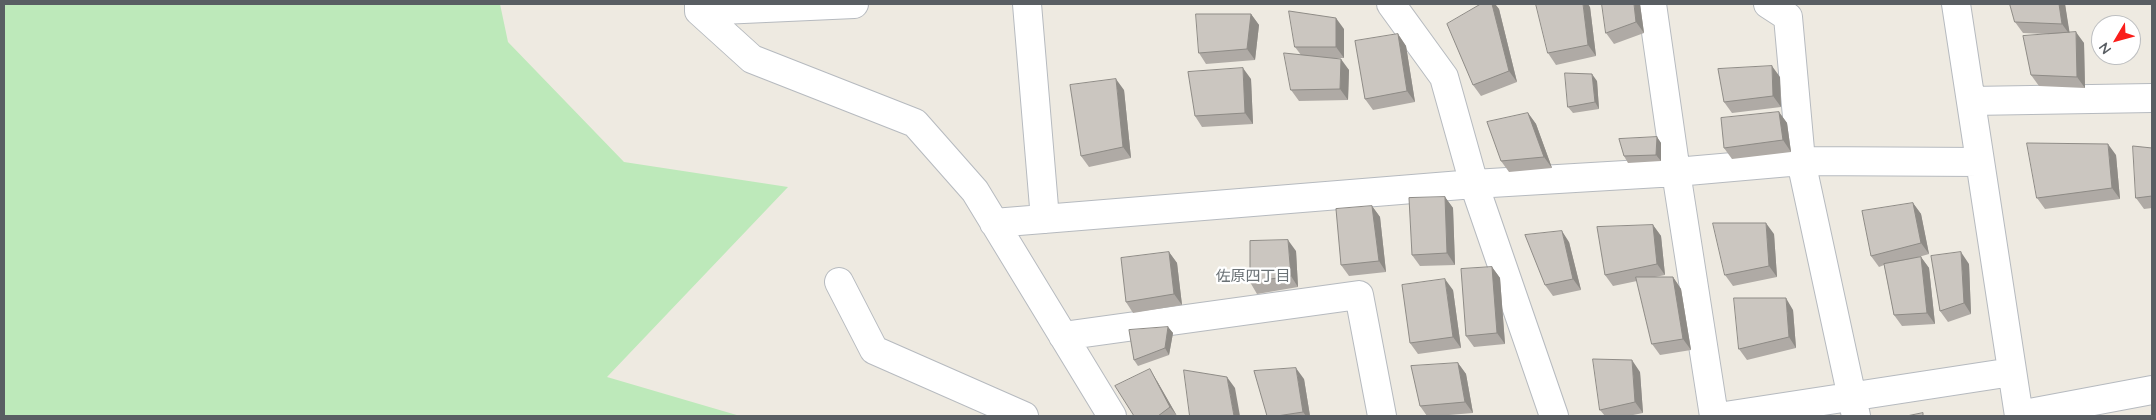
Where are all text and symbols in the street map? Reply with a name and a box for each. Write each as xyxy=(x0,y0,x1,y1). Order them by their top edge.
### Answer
north arrow xyxy=(2091,15,2141,65)
text: N xyxy=(2095,39,2115,58)
district label: 佐原四丁目 xyxy=(1216,267,1290,285)

